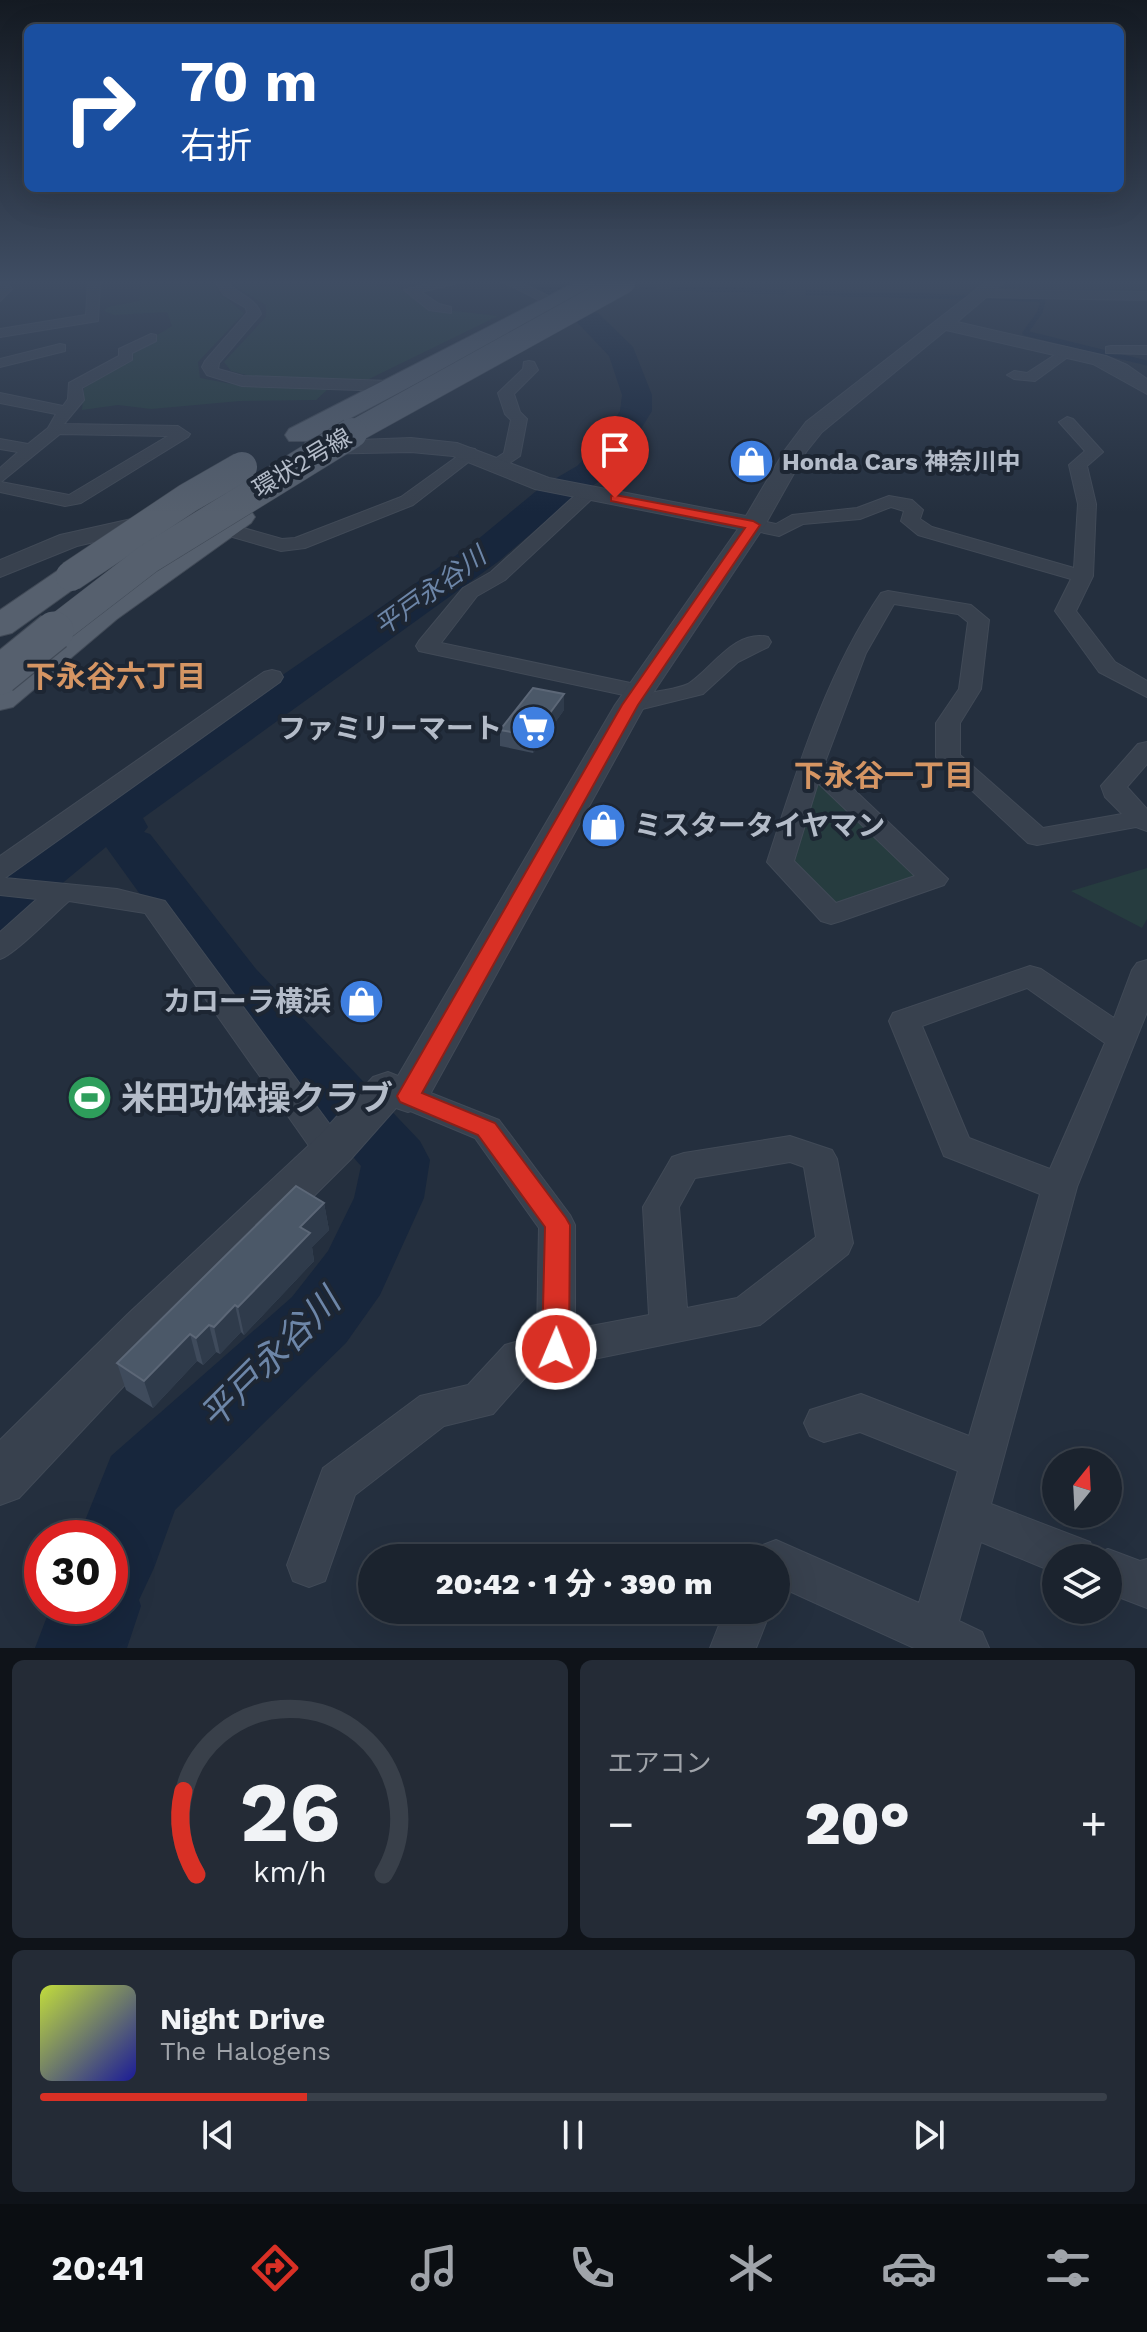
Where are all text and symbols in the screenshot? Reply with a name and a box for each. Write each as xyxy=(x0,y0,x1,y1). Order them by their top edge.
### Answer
text: 70 m xyxy=(180,49,317,115)
icon: right xyxy=(48,56,152,160)
text: 右折 xyxy=(180,125,252,167)
pin xyxy=(581,416,649,498)
street label: 環状2号線 xyxy=(248,423,356,503)
icon: arrive xyxy=(593,428,637,472)
shop icon: Honda Cars 神奈川中 xyxy=(727,438,775,486)
place label: Honda Cars 神奈川中 xyxy=(782,448,1021,476)
water label: 平戸永谷川 xyxy=(369,539,494,641)
district label: 下永谷六丁目 xyxy=(26,659,206,694)
supermarket icon: ファミリーマート xyxy=(509,704,557,752)
place label: ファミリーマート xyxy=(278,712,502,745)
district label: 下永谷一丁目 xyxy=(794,758,974,793)
shop icon: ミスタータイヤマン xyxy=(579,801,627,849)
place label: ミスタータイヤマン xyxy=(634,809,885,842)
shop icon: カローラ横浜 xyxy=(338,977,386,1025)
place label: カローラ横浜 xyxy=(163,985,331,1018)
sports icon: 米田功体操クラブ xyxy=(66,1074,114,1122)
place label: 米田功体操クラブ xyxy=(121,1078,393,1118)
water label: 平戸永谷川 xyxy=(192,1278,351,1437)
position arrow xyxy=(514,1307,598,1391)
north arrow xyxy=(1042,1448,1122,1528)
map controls xyxy=(1042,1448,1122,1624)
speed limit sign: 30 xyxy=(24,1520,128,1624)
button: layers xyxy=(1042,1544,1122,1624)
text: 20:42 · 1 分 · 390 m xyxy=(436,1566,712,1601)
text: エアコン xyxy=(608,1748,712,1778)
text: 26 xyxy=(239,1764,340,1861)
text: 20° xyxy=(804,1788,910,1859)
text: − xyxy=(608,1798,634,1850)
text: + xyxy=(1080,1798,1107,1850)
text: km/h xyxy=(253,1855,327,1889)
text: Night Drive xyxy=(160,2001,325,2036)
text: The Halogens xyxy=(160,2036,331,2066)
icon: previous xyxy=(196,2113,240,2157)
icon: pause xyxy=(551,2113,595,2157)
icon: next xyxy=(907,2113,951,2157)
icon: directions xyxy=(247,2240,303,2296)
icon: music xyxy=(406,2240,462,2296)
icon: phone xyxy=(564,2240,620,2296)
icon: climate xyxy=(723,2240,779,2296)
icon: car xyxy=(881,2240,937,2296)
icon: filters xyxy=(1040,2240,1096,2296)
text: 20:41 xyxy=(51,2247,145,2289)

